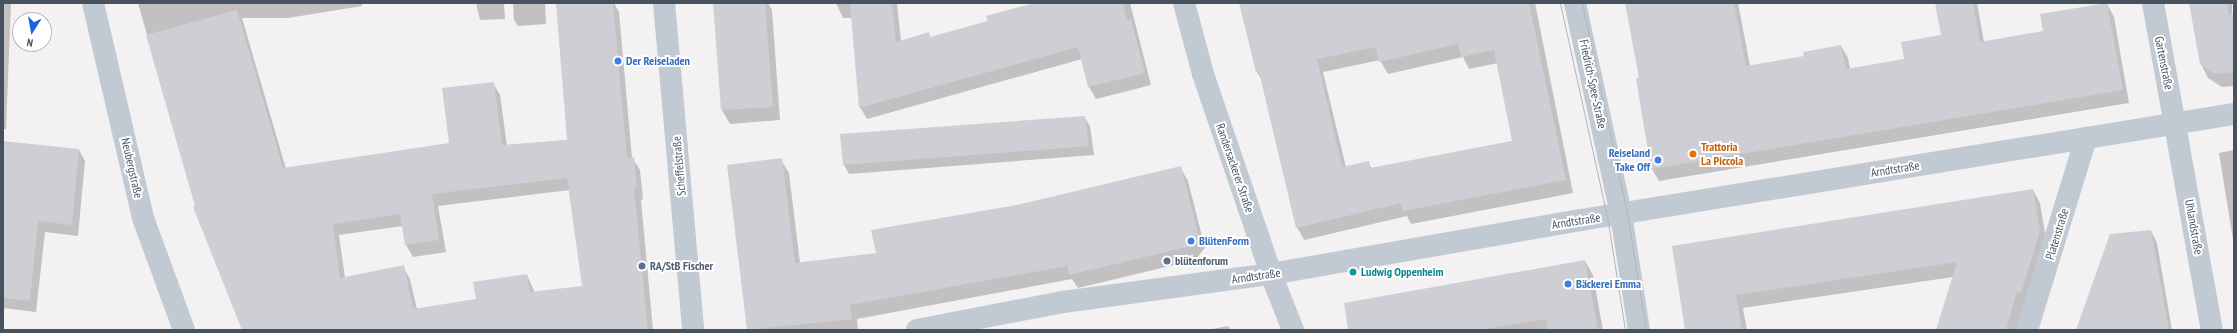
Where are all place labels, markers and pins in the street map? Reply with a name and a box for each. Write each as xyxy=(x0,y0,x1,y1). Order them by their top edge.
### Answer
place label: Der Reiseladen xyxy=(626,54,690,68)
marker: Der Reiseladen xyxy=(613,56,623,66)
place label: Trattoria La Piccola xyxy=(1701,140,1743,168)
place label: Reiseland Take Off xyxy=(1609,146,1650,174)
marker: Trattoria La Piccola xyxy=(1688,149,1698,159)
marker: Reiseland Take Off xyxy=(1653,155,1663,165)
place label: BlütenForm xyxy=(1199,234,1249,248)
marker: BlütenForm xyxy=(1186,236,1196,246)
place label: blütenforum xyxy=(1175,254,1228,268)
marker: blütenforum xyxy=(1162,256,1172,266)
place label: RA/StB Fischer xyxy=(650,259,713,273)
marker: RA/StB Fischer xyxy=(637,261,647,271)
place label: Ludwig Oppenheim xyxy=(1361,265,1443,279)
marker: Ludwig Oppenheim xyxy=(1348,267,1358,277)
place label: Bäckerei Emma xyxy=(1576,277,1641,291)
marker: Bäckerei Emma xyxy=(1563,279,1573,289)

